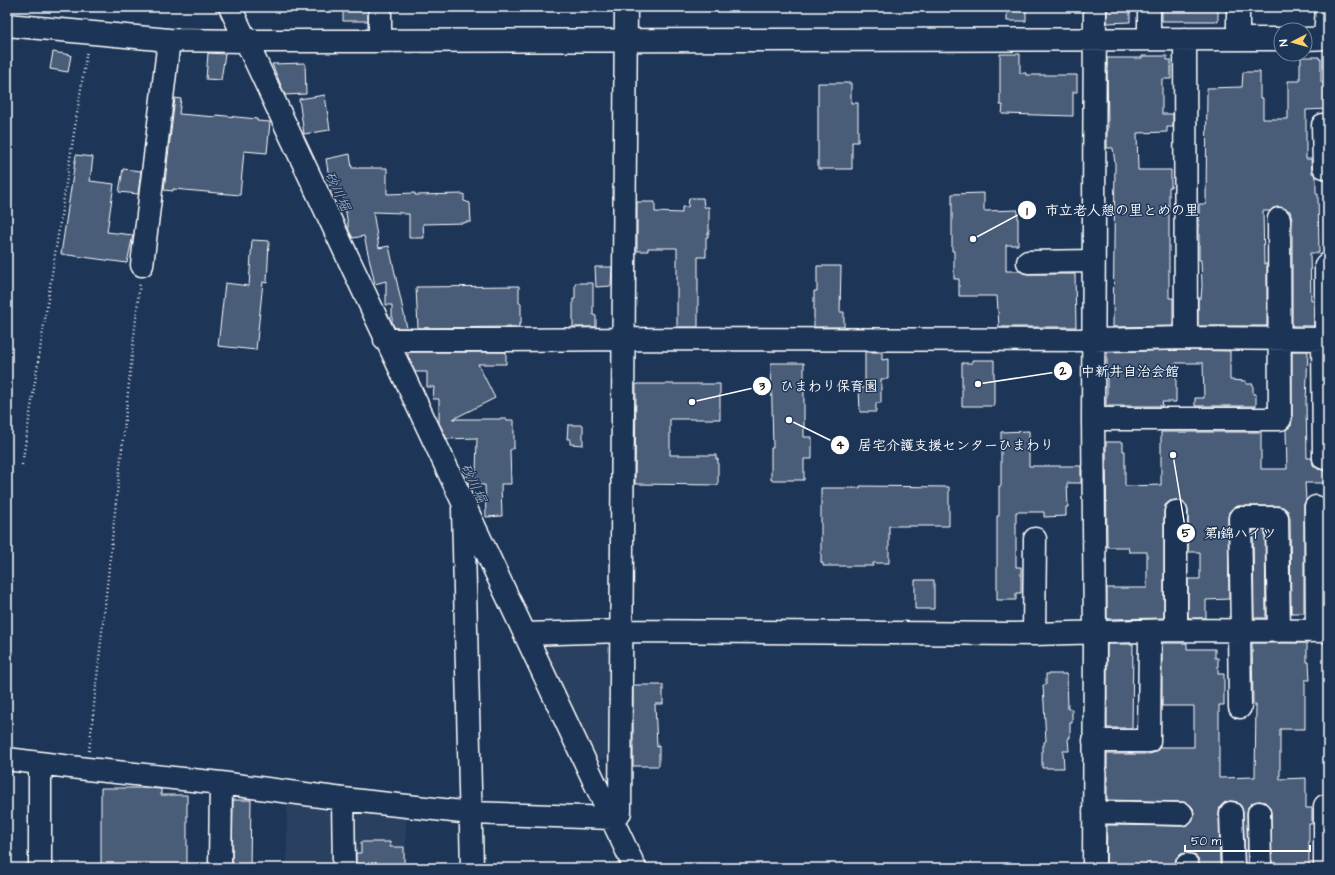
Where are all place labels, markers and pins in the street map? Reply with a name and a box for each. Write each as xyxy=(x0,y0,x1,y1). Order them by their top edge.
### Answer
callout: 市立老人憩の里とめの里 xyxy=(1017,197,1207,223)
callout: 中新井自治会館 xyxy=(1053,358,1187,384)
callout: ひまわり保育園 xyxy=(752,373,886,399)
callout: 居宅介護支援センターひまわり xyxy=(830,432,1062,458)
callout: 第1錦ハイツ xyxy=(1176,520,1284,546)

